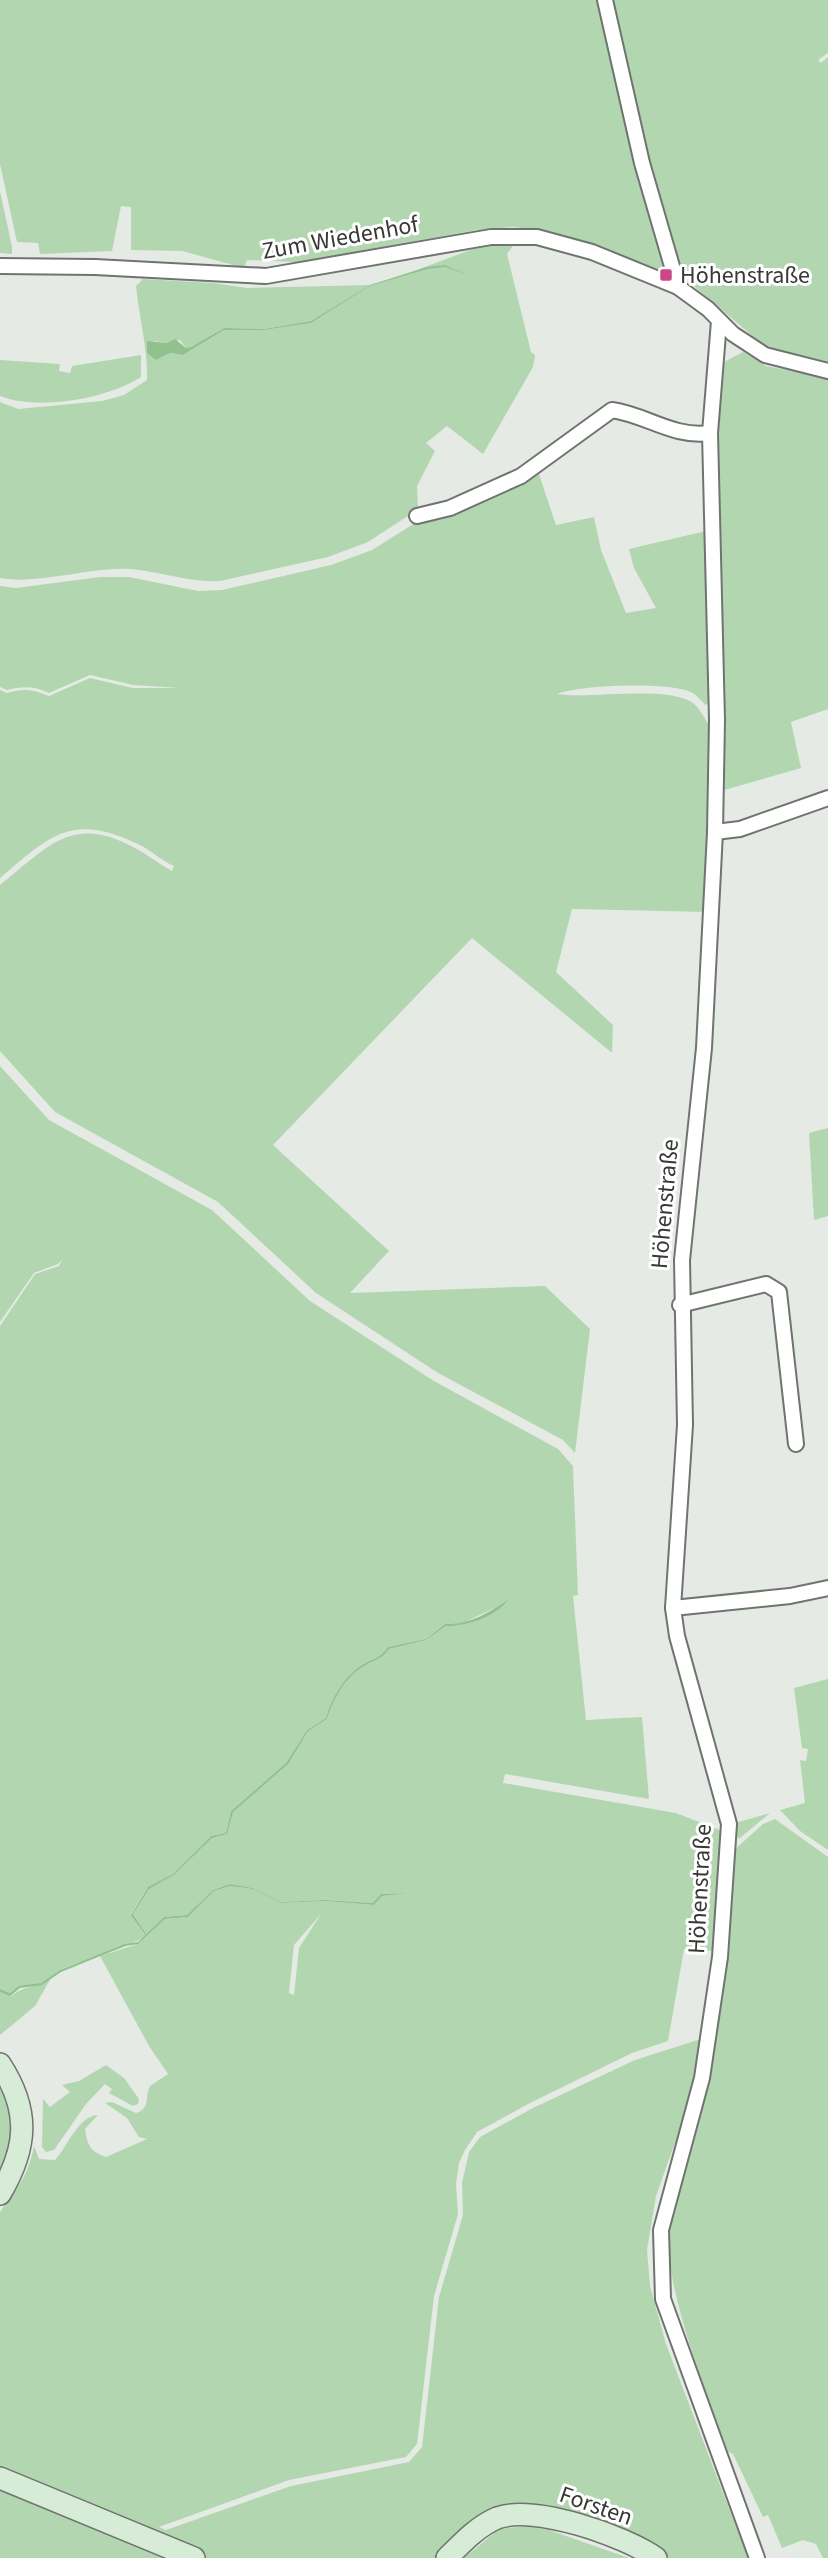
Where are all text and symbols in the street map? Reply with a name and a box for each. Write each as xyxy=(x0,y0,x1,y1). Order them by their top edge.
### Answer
street label: Zum Wiedenhof xyxy=(259,207,422,269)
place label: Höhenstraße xyxy=(680,258,810,293)
marker: Höhenstraße xyxy=(658,267,674,283)
street label: Höhenstraße xyxy=(642,1138,688,1270)
street label: Höhenstraße xyxy=(679,1823,721,1955)
street label: Forsten xyxy=(555,2477,637,2535)

